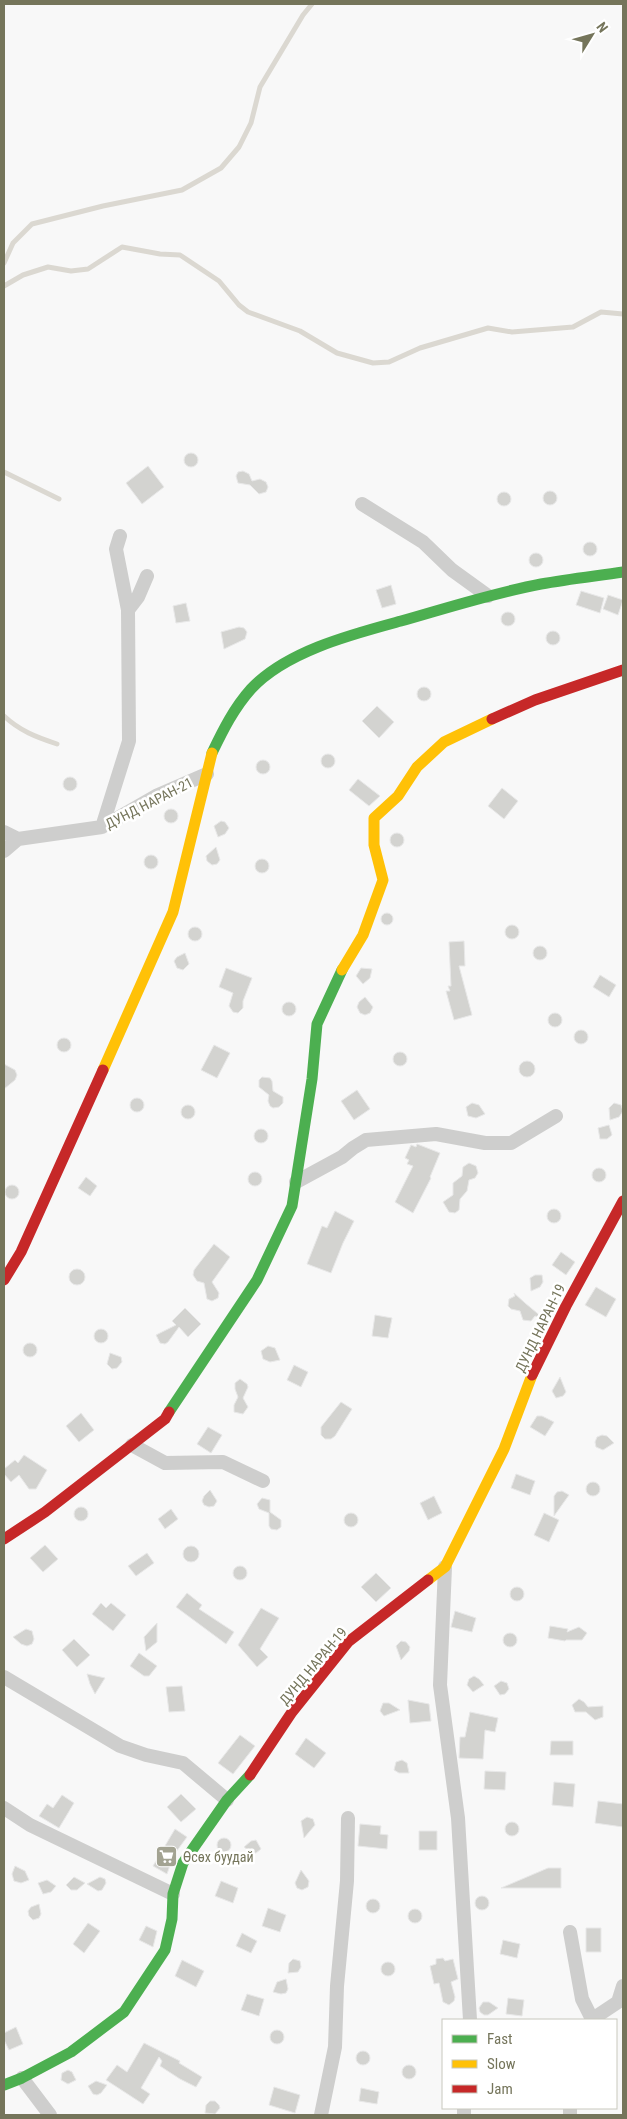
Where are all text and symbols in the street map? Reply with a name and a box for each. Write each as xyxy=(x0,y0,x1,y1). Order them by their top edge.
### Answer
north arrow xyxy=(567,10,617,60)
text: N xyxy=(593,19,611,35)
street label: ДУНД НАРАН-21 xyxy=(103,774,195,832)
street label: ДУНД НАРАН-19 xyxy=(512,1281,568,1375)
street label: ДУНД НАРАН-19 xyxy=(276,1624,350,1708)
supermarket icon: Өсөх буудай xyxy=(155,1845,179,1869)
place label: Өсөх буудай xyxy=(183,1849,254,1865)
legend xyxy=(442,2019,617,2109)
text: Fast xyxy=(487,2030,512,2048)
text: Slow xyxy=(487,2055,516,2073)
text: Jam xyxy=(487,2080,513,2098)

